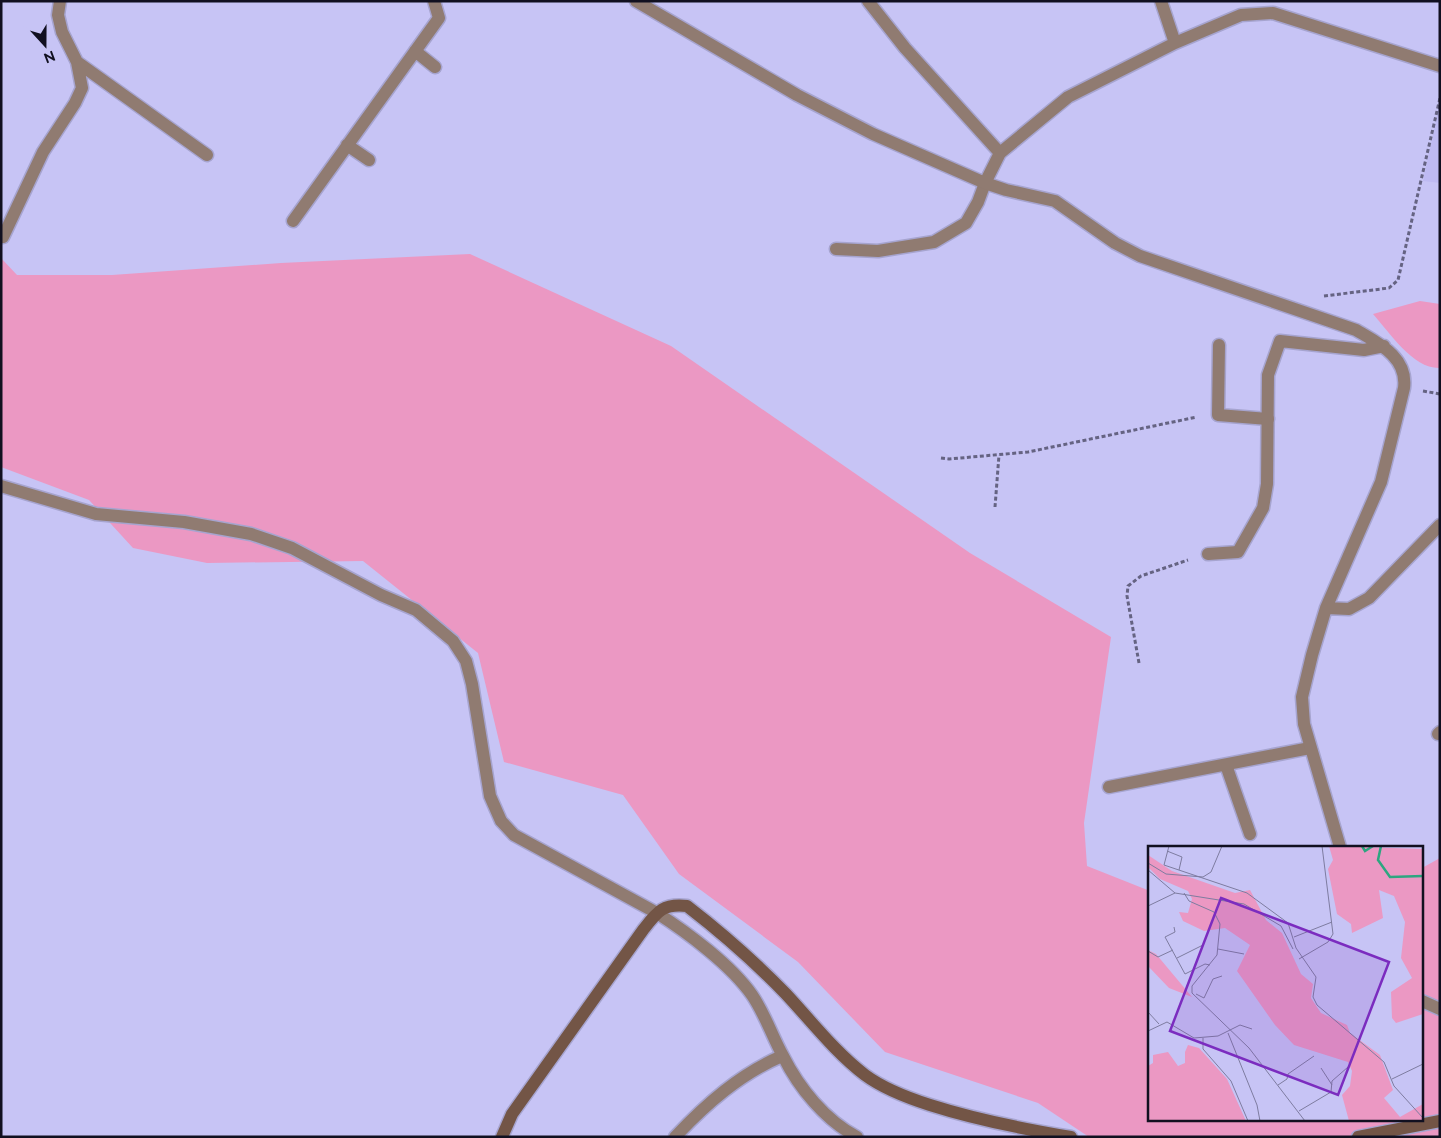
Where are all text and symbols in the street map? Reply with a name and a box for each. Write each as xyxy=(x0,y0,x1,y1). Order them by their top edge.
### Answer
north arrow xyxy=(20,20,70,70)
text: N xyxy=(42,48,58,67)
inset map xyxy=(1148,846,1424,1120)

